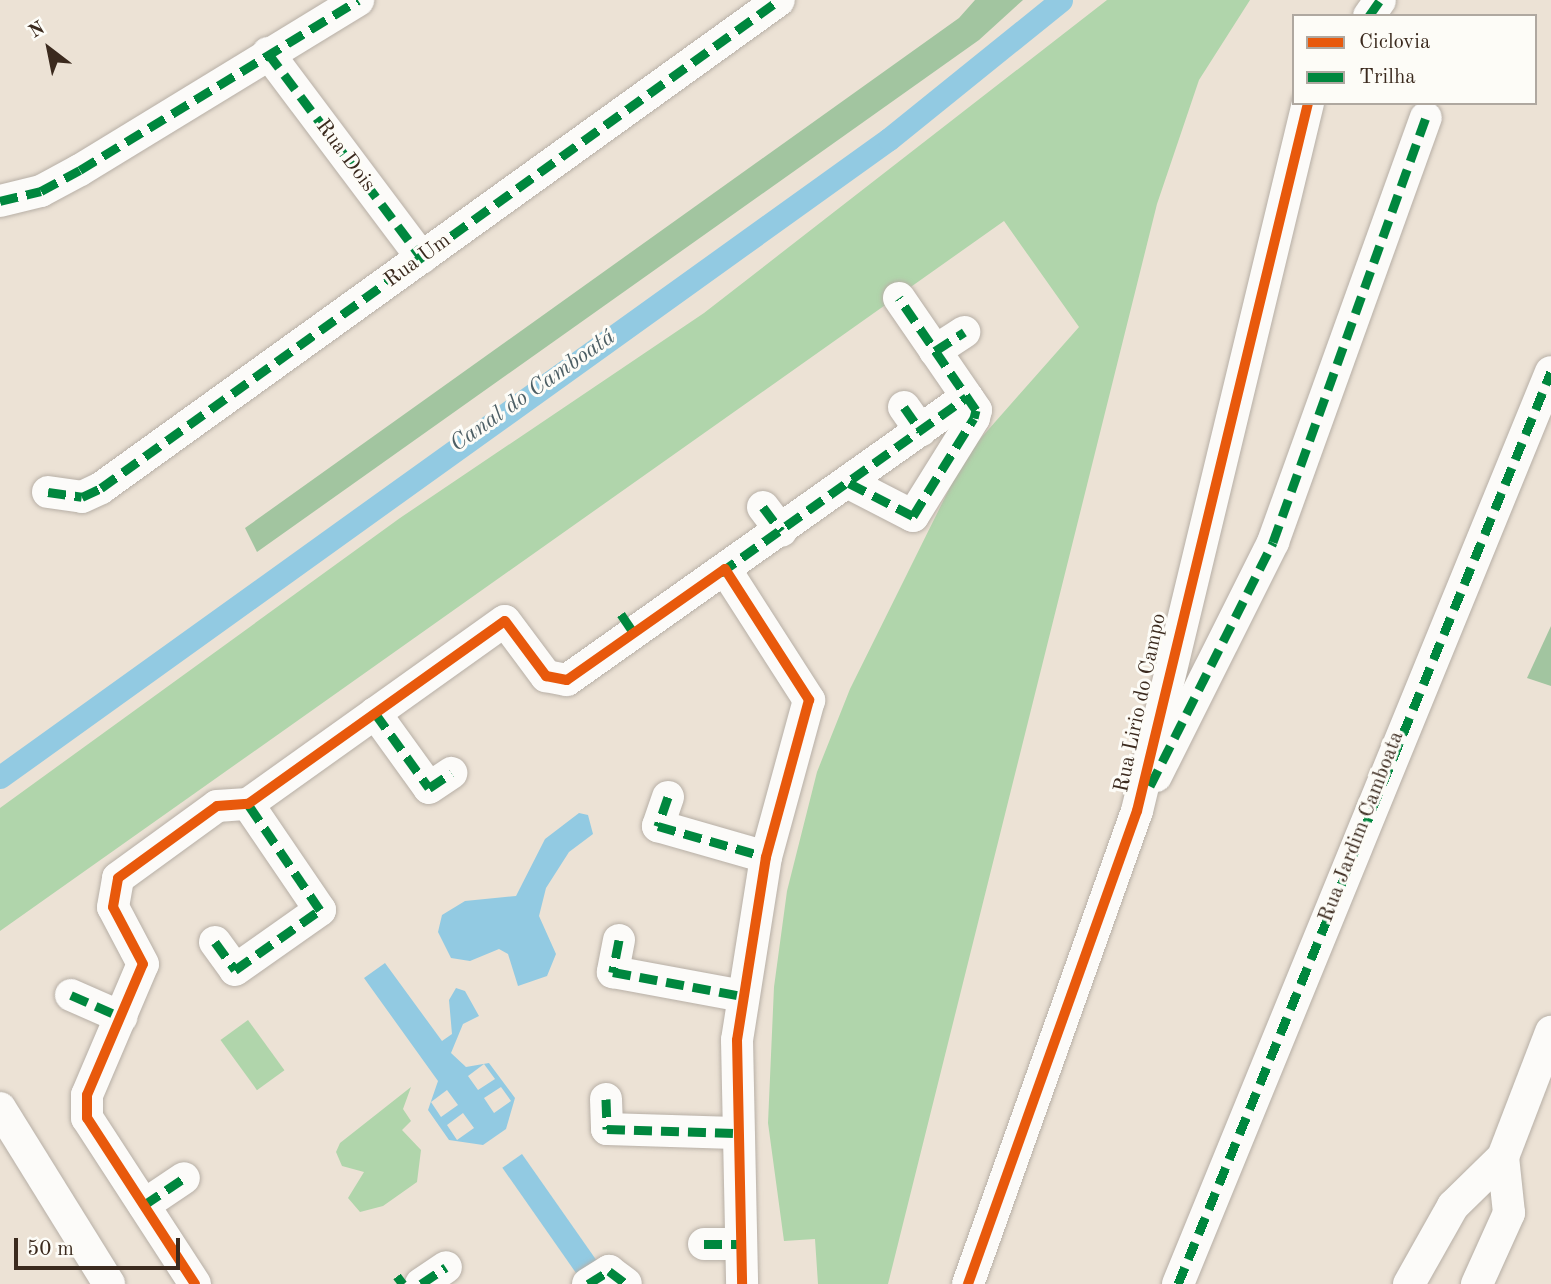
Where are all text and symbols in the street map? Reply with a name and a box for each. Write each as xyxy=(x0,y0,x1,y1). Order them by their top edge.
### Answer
north arrow xyxy=(14,14,84,84)
legend xyxy=(1292,14,1537,105)
text: N xyxy=(26,19,49,43)
text: Ciclovia xyxy=(1359,32,1430,53)
text: Trilha xyxy=(1359,67,1416,88)
street label: Rua Dois xyxy=(310,115,380,197)
street label: Rua Um xyxy=(380,229,456,293)
water label: Canal do Camboatá xyxy=(445,324,621,458)
street label: Rua Lirio do Campo xyxy=(1110,611,1172,795)
street label: Rua Jardim Camboata xyxy=(1314,728,1410,926)
scale bar xyxy=(18,1224,184,1268)
text: 50 m xyxy=(27,1239,74,1260)

